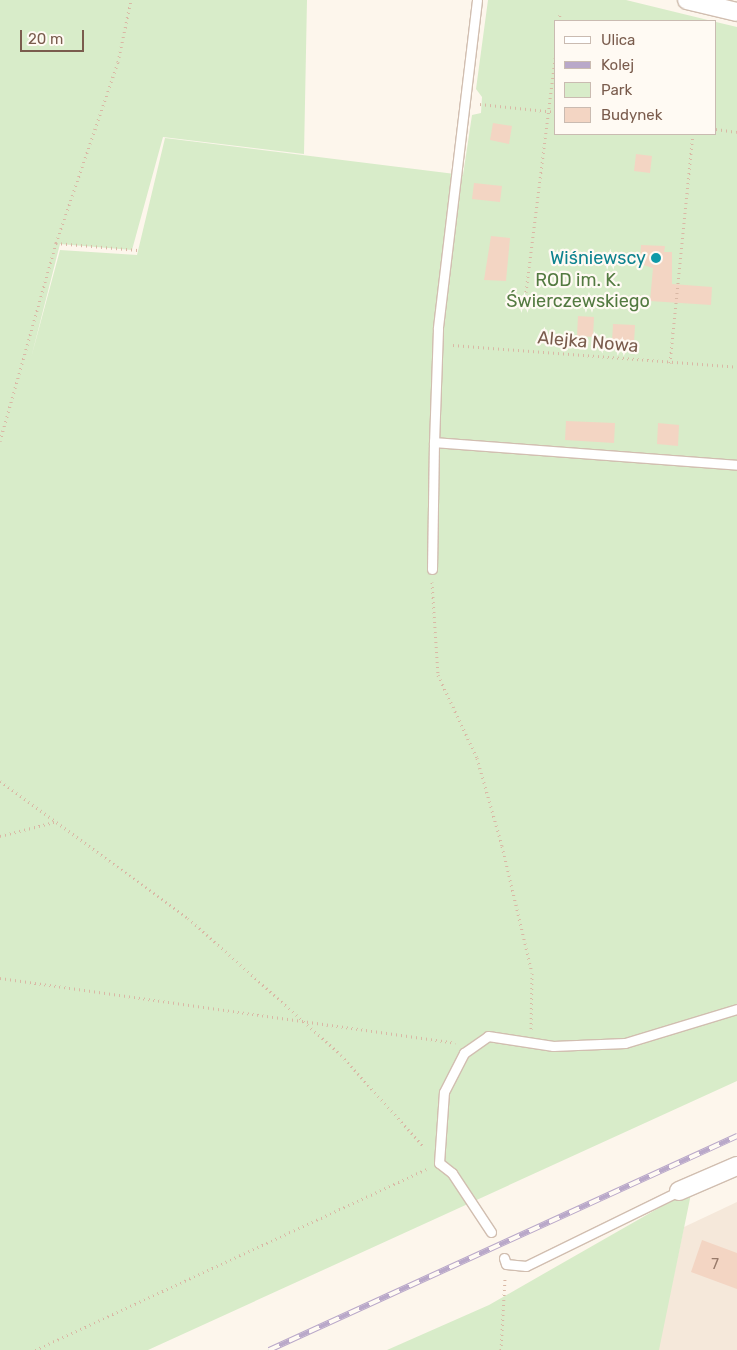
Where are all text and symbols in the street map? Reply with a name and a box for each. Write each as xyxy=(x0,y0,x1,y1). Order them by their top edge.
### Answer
scale bar xyxy=(22,20,86,52)
legend xyxy=(554,20,717,135)
text: 20 m xyxy=(28,30,63,48)
text: Ulica xyxy=(601,31,635,49)
text: Kolej xyxy=(601,56,634,74)
text: Park xyxy=(601,81,632,99)
text: Budynek xyxy=(601,106,663,124)
place label: Wiśniewscy xyxy=(550,247,646,269)
marker: Wiśniewscy xyxy=(650,252,662,264)
park label: ROD im. K. Świerczewskiego xyxy=(506,270,650,312)
street label: Alejka Nowa xyxy=(537,327,639,357)
house number: 7 xyxy=(711,1256,719,1274)

